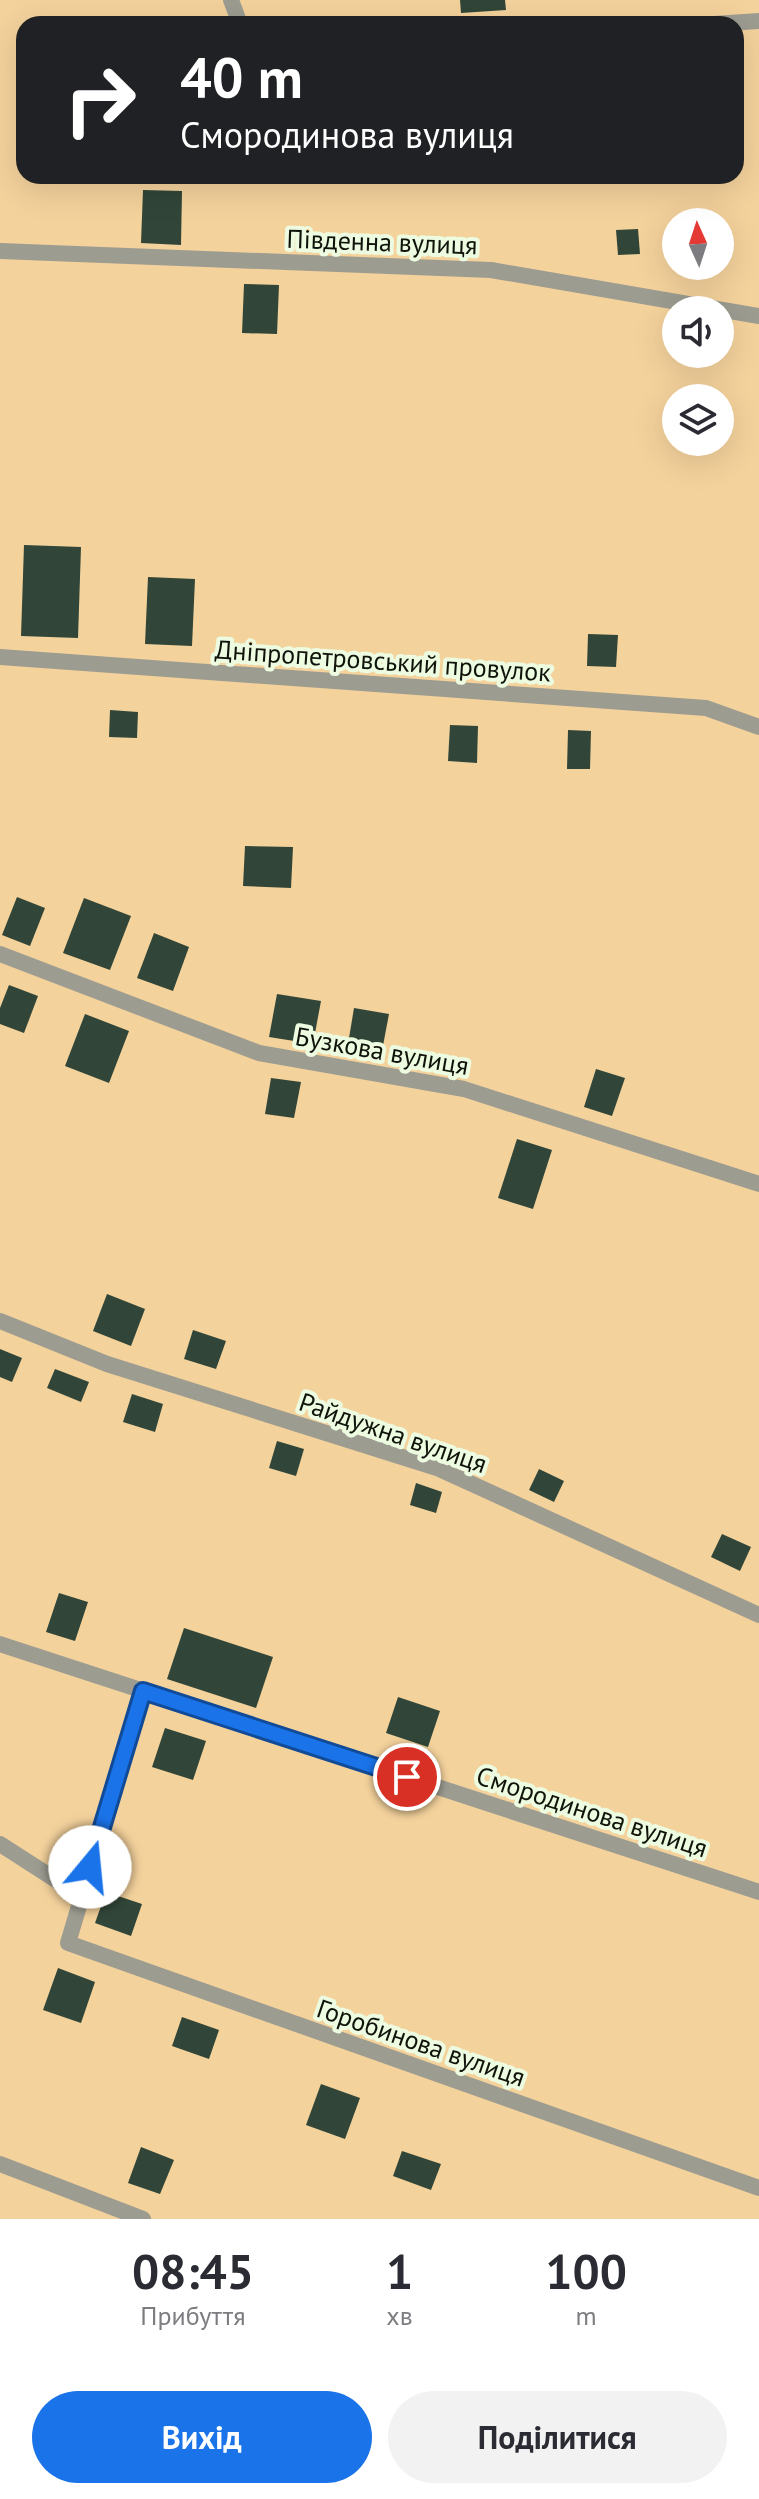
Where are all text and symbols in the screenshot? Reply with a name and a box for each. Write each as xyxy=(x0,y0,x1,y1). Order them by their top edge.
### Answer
text: 40 m xyxy=(180,41,303,113)
icon: right xyxy=(48,48,152,152)
text: Смородинова вулиця xyxy=(180,111,514,158)
north arrow xyxy=(662,208,734,280)
map controls xyxy=(662,208,734,456)
street label: Південна вулиця xyxy=(286,222,478,261)
button: sound xyxy=(662,296,734,368)
button: layers xyxy=(662,384,734,456)
street label: Дніпропетровський провулок xyxy=(214,632,553,689)
street label: Бузкова вулиця xyxy=(293,1019,471,1082)
street label: Райдужна вулиця xyxy=(295,1385,491,1480)
pin xyxy=(373,1743,441,1811)
icon: arrive xyxy=(385,1755,429,1799)
street label: Смородинова вулиця xyxy=(472,1759,712,1864)
position arrow xyxy=(48,1825,132,1909)
street label: Горобинова вулиця xyxy=(313,1991,530,2094)
text: 08:45 xyxy=(132,2240,254,2302)
text: 1 xyxy=(386,2240,413,2302)
text: 100 xyxy=(545,2240,627,2302)
text: Прибуття xyxy=(140,2299,246,2332)
text: хв xyxy=(386,2299,413,2332)
text: m xyxy=(576,2299,597,2332)
button: Вихід xyxy=(32,2391,372,2483)
button: Поділитися xyxy=(388,2391,727,2483)

